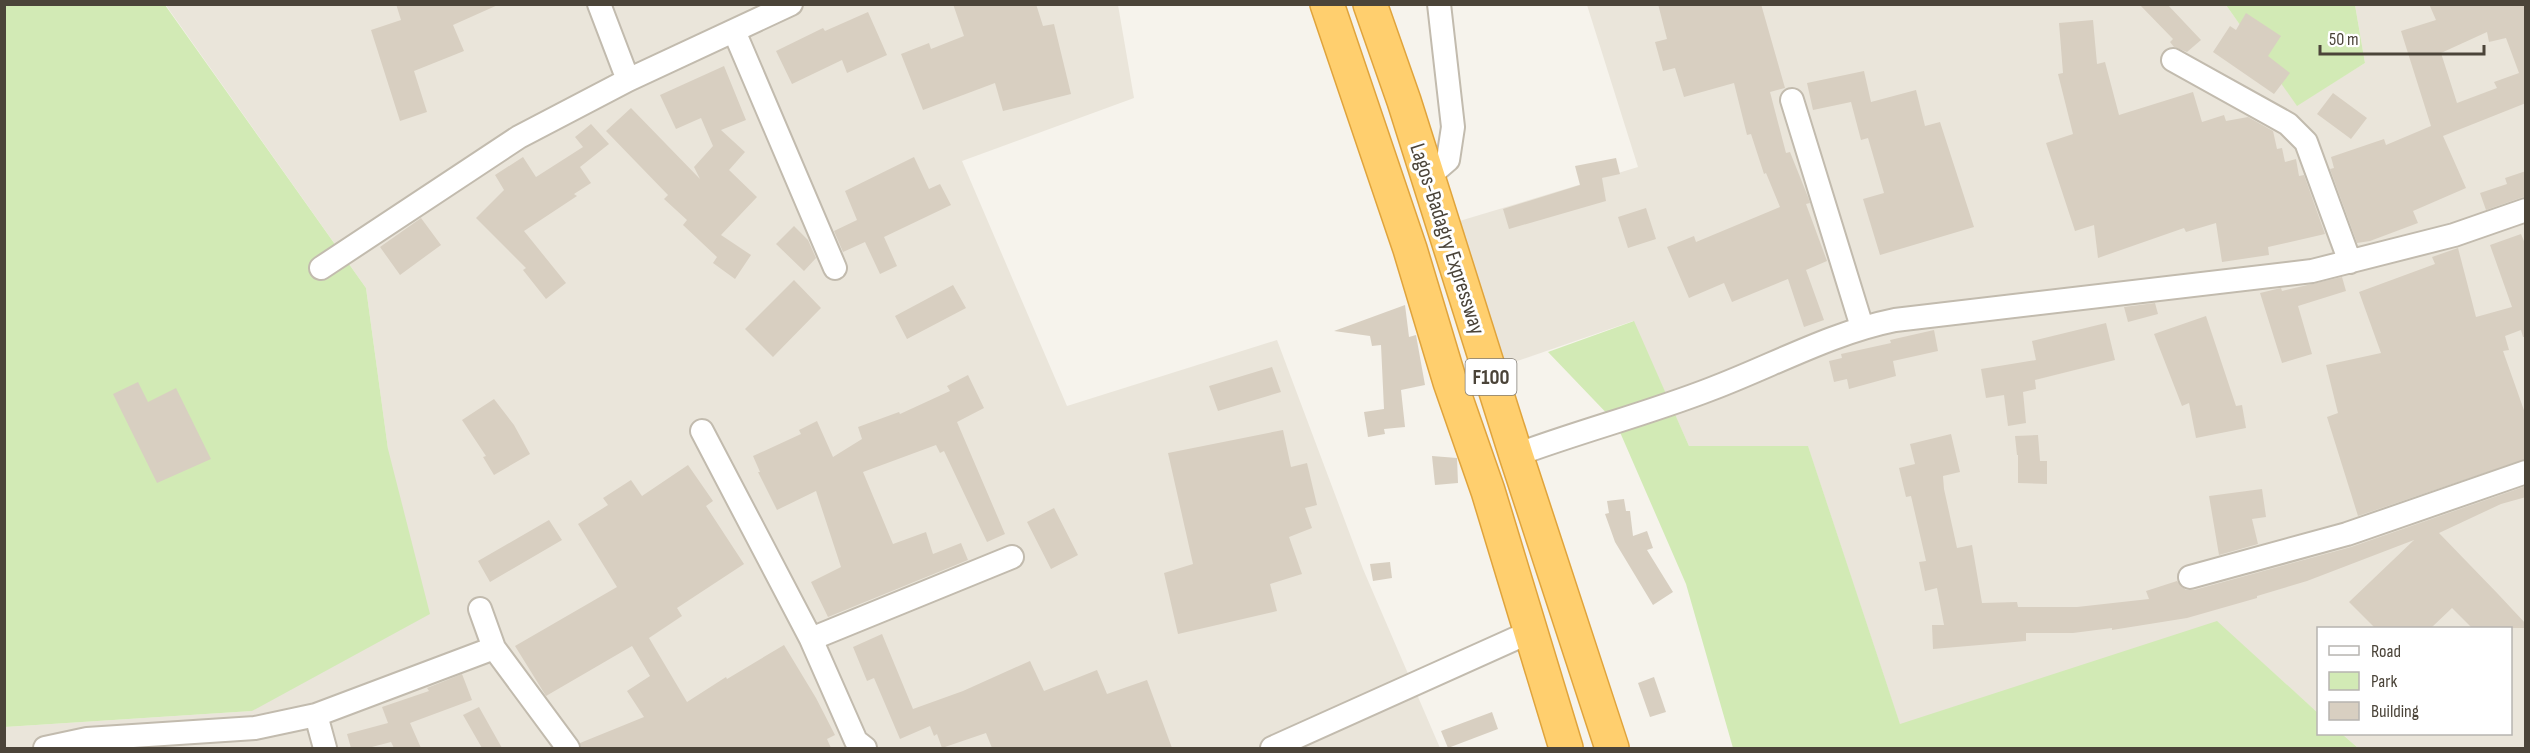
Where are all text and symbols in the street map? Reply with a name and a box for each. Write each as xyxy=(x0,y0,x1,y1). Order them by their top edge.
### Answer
scale bar xyxy=(2320,18,2484,56)
text: 50 m xyxy=(2329,29,2359,50)
street label: Lagos-Badagry Expressway xyxy=(1403,140,1491,338)
road number: F100 xyxy=(1466,359,1516,395)
legend xyxy=(2317,627,2512,735)
text: Road xyxy=(2371,641,2401,662)
text: Park xyxy=(2371,671,2397,692)
text: Building xyxy=(2371,701,2419,722)

